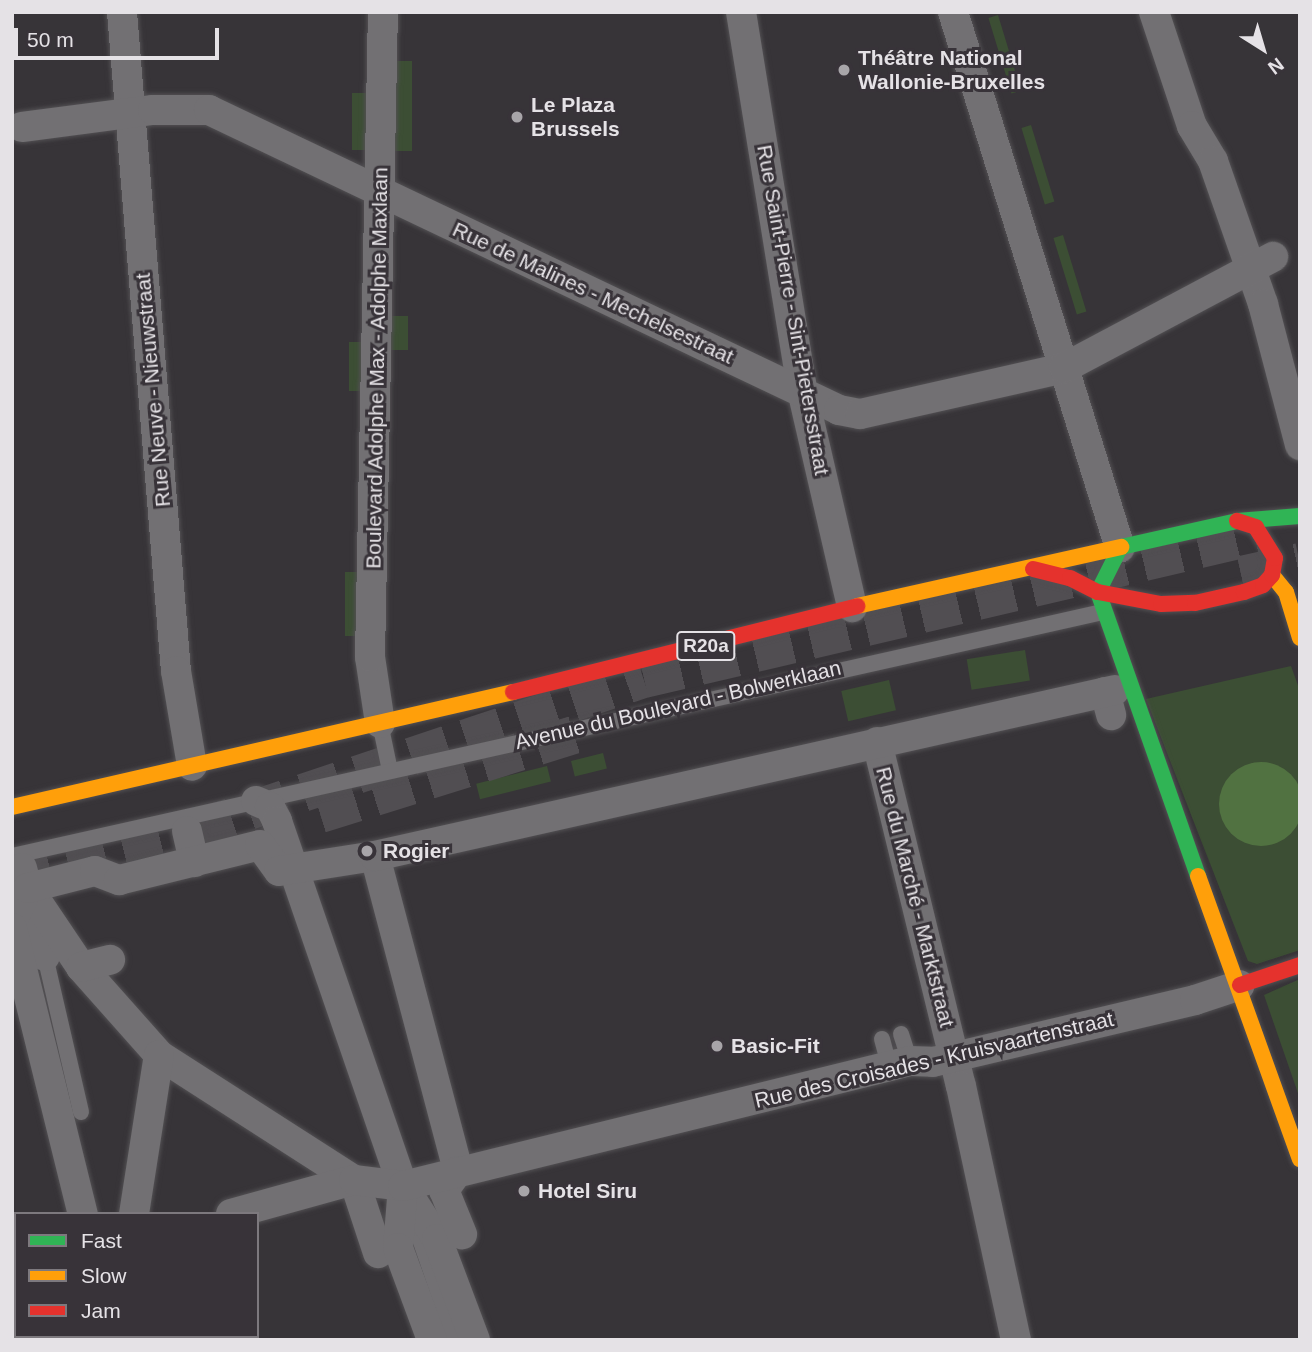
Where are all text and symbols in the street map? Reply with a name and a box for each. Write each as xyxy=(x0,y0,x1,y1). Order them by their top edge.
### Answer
scale bar xyxy=(18,14,222,58)
north arrow xyxy=(1228,14,1298,84)
text: 50 m xyxy=(27,28,74,51)
place label: Théâtre National Wallonie-Bruxelles xyxy=(858,45,1045,95)
text: N xyxy=(1264,54,1288,79)
marker: Théâtre National Wallonie-Bruxelles xyxy=(836,62,852,78)
place label: Le Plaza Brussels xyxy=(531,92,620,142)
marker: Le Plaza Brussels xyxy=(509,109,525,125)
street label: Rue Saint-Pierre - Sint-Pietersstraat xyxy=(752,143,834,477)
street label: Boulevard Adolphe Max - Adolphe Maxlaan xyxy=(361,166,393,570)
street label: Rue de Malines - Mechelsestraat xyxy=(449,217,737,369)
street label: Rue Neuve - Nieuwstraat xyxy=(130,272,176,508)
road number: R20a xyxy=(676,631,736,662)
street label: Avenue du Boulevard - Bolwerklaan xyxy=(513,655,843,755)
street label: Rue du Marché - Marktstraat xyxy=(870,764,960,1030)
place label: Rogier xyxy=(383,838,450,864)
marker: Rogier xyxy=(357,841,377,861)
street label: Rue des Croisades - Kruisvaartenstraat xyxy=(752,1006,1116,1114)
place label: Basic-Fit xyxy=(731,1033,820,1059)
marker: Basic-Fit xyxy=(709,1038,725,1054)
place label: Hotel Siru xyxy=(538,1178,637,1204)
marker: Hotel Siru xyxy=(516,1183,532,1199)
legend xyxy=(14,1212,259,1338)
text: Fast xyxy=(81,1229,122,1252)
text: Slow xyxy=(81,1264,127,1287)
text: Jam xyxy=(81,1299,121,1322)

